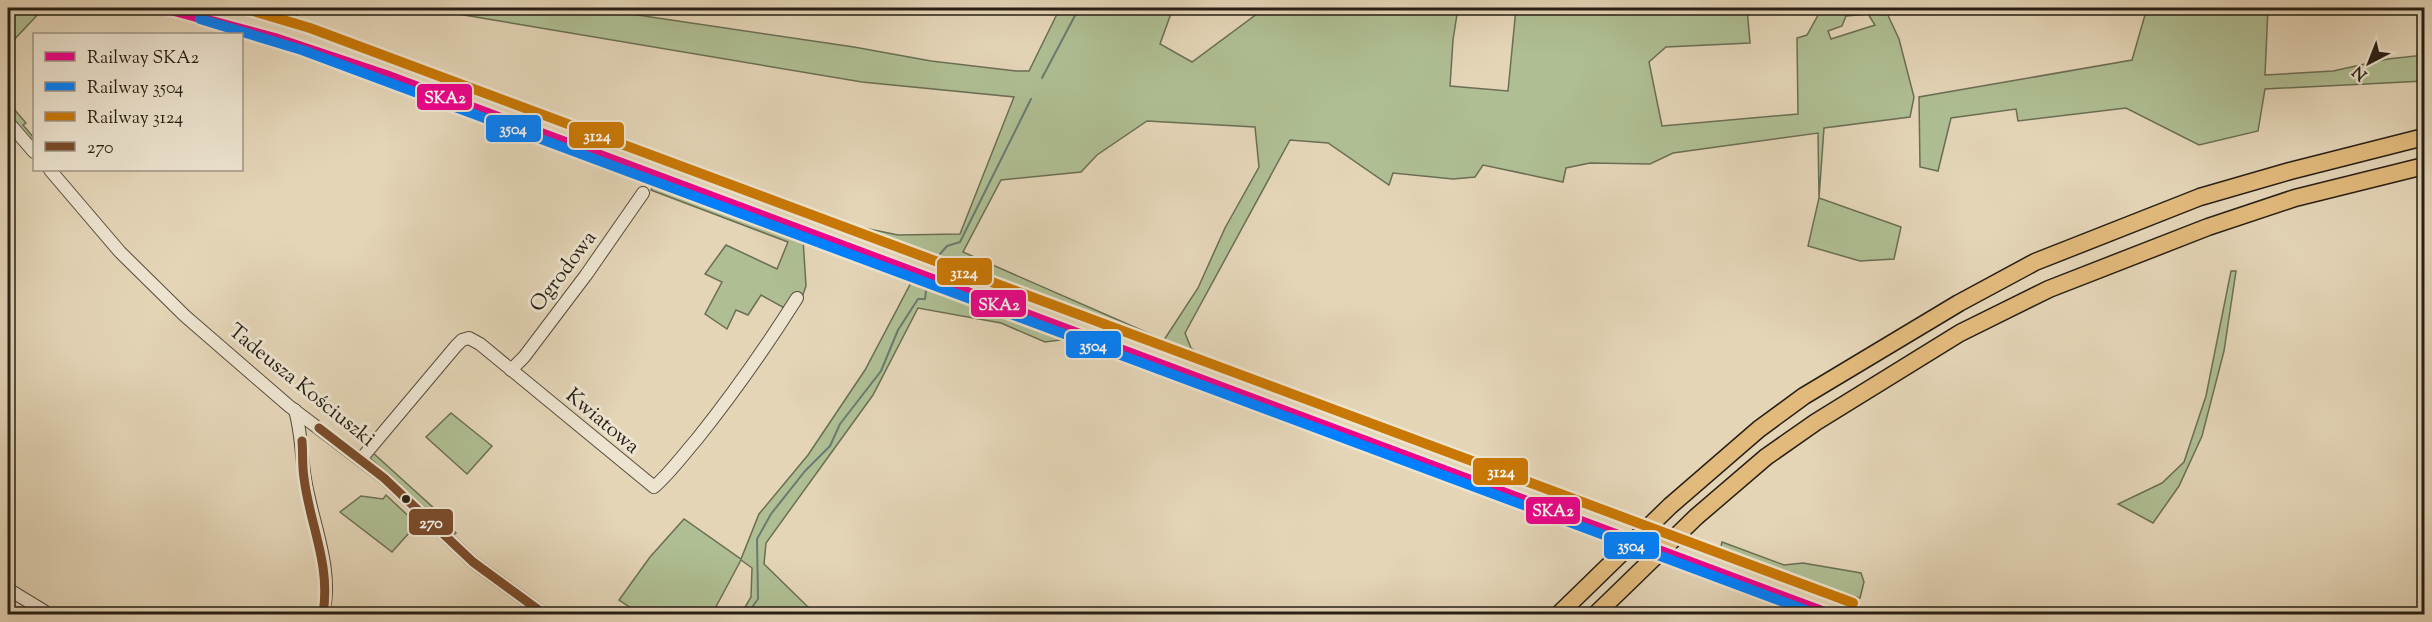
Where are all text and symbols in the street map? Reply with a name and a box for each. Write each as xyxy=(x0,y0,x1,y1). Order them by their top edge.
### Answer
legend xyxy=(33,33,243,171)
north arrow xyxy=(2339,33,2399,93)
text: Railway SKA2 xyxy=(87,46,200,72)
text: N xyxy=(2348,59,2373,85)
text: Railway 3504 xyxy=(87,76,184,102)
line badge: SKA2 xyxy=(416,83,473,111)
text: SKA2 xyxy=(424,88,466,111)
text: Railway 3124 xyxy=(87,106,183,132)
line badge: 3504 xyxy=(485,114,542,143)
text: 3504 xyxy=(499,119,527,142)
line badge: 3124 xyxy=(568,121,625,149)
text: 3124 xyxy=(583,126,611,149)
text: 270 xyxy=(87,136,114,162)
street label: Ogrodowa xyxy=(523,225,605,319)
line badge: 3124 xyxy=(936,257,993,286)
text: 3124 xyxy=(950,263,978,286)
line badge: SKA2 xyxy=(970,289,1027,318)
text: SKA2 xyxy=(978,295,1020,318)
street label: Tadeusza Kościuszki xyxy=(221,317,381,455)
line badge: 3504 xyxy=(1065,330,1122,359)
text: 3504 xyxy=(1079,336,1107,359)
street label: Kwiatowa xyxy=(558,382,646,462)
line badge: 3124 xyxy=(1472,457,1529,486)
text: 3124 xyxy=(1487,462,1515,485)
unlabelled marker xyxy=(400,493,412,505)
line badge: SKA2 xyxy=(1525,496,1581,525)
text: SKA2 xyxy=(1532,501,1574,524)
line badge: 270 xyxy=(408,508,454,536)
text: 270 xyxy=(419,513,443,536)
line badge: 3504 xyxy=(1603,531,1660,560)
text: 3504 xyxy=(1617,536,1645,559)

